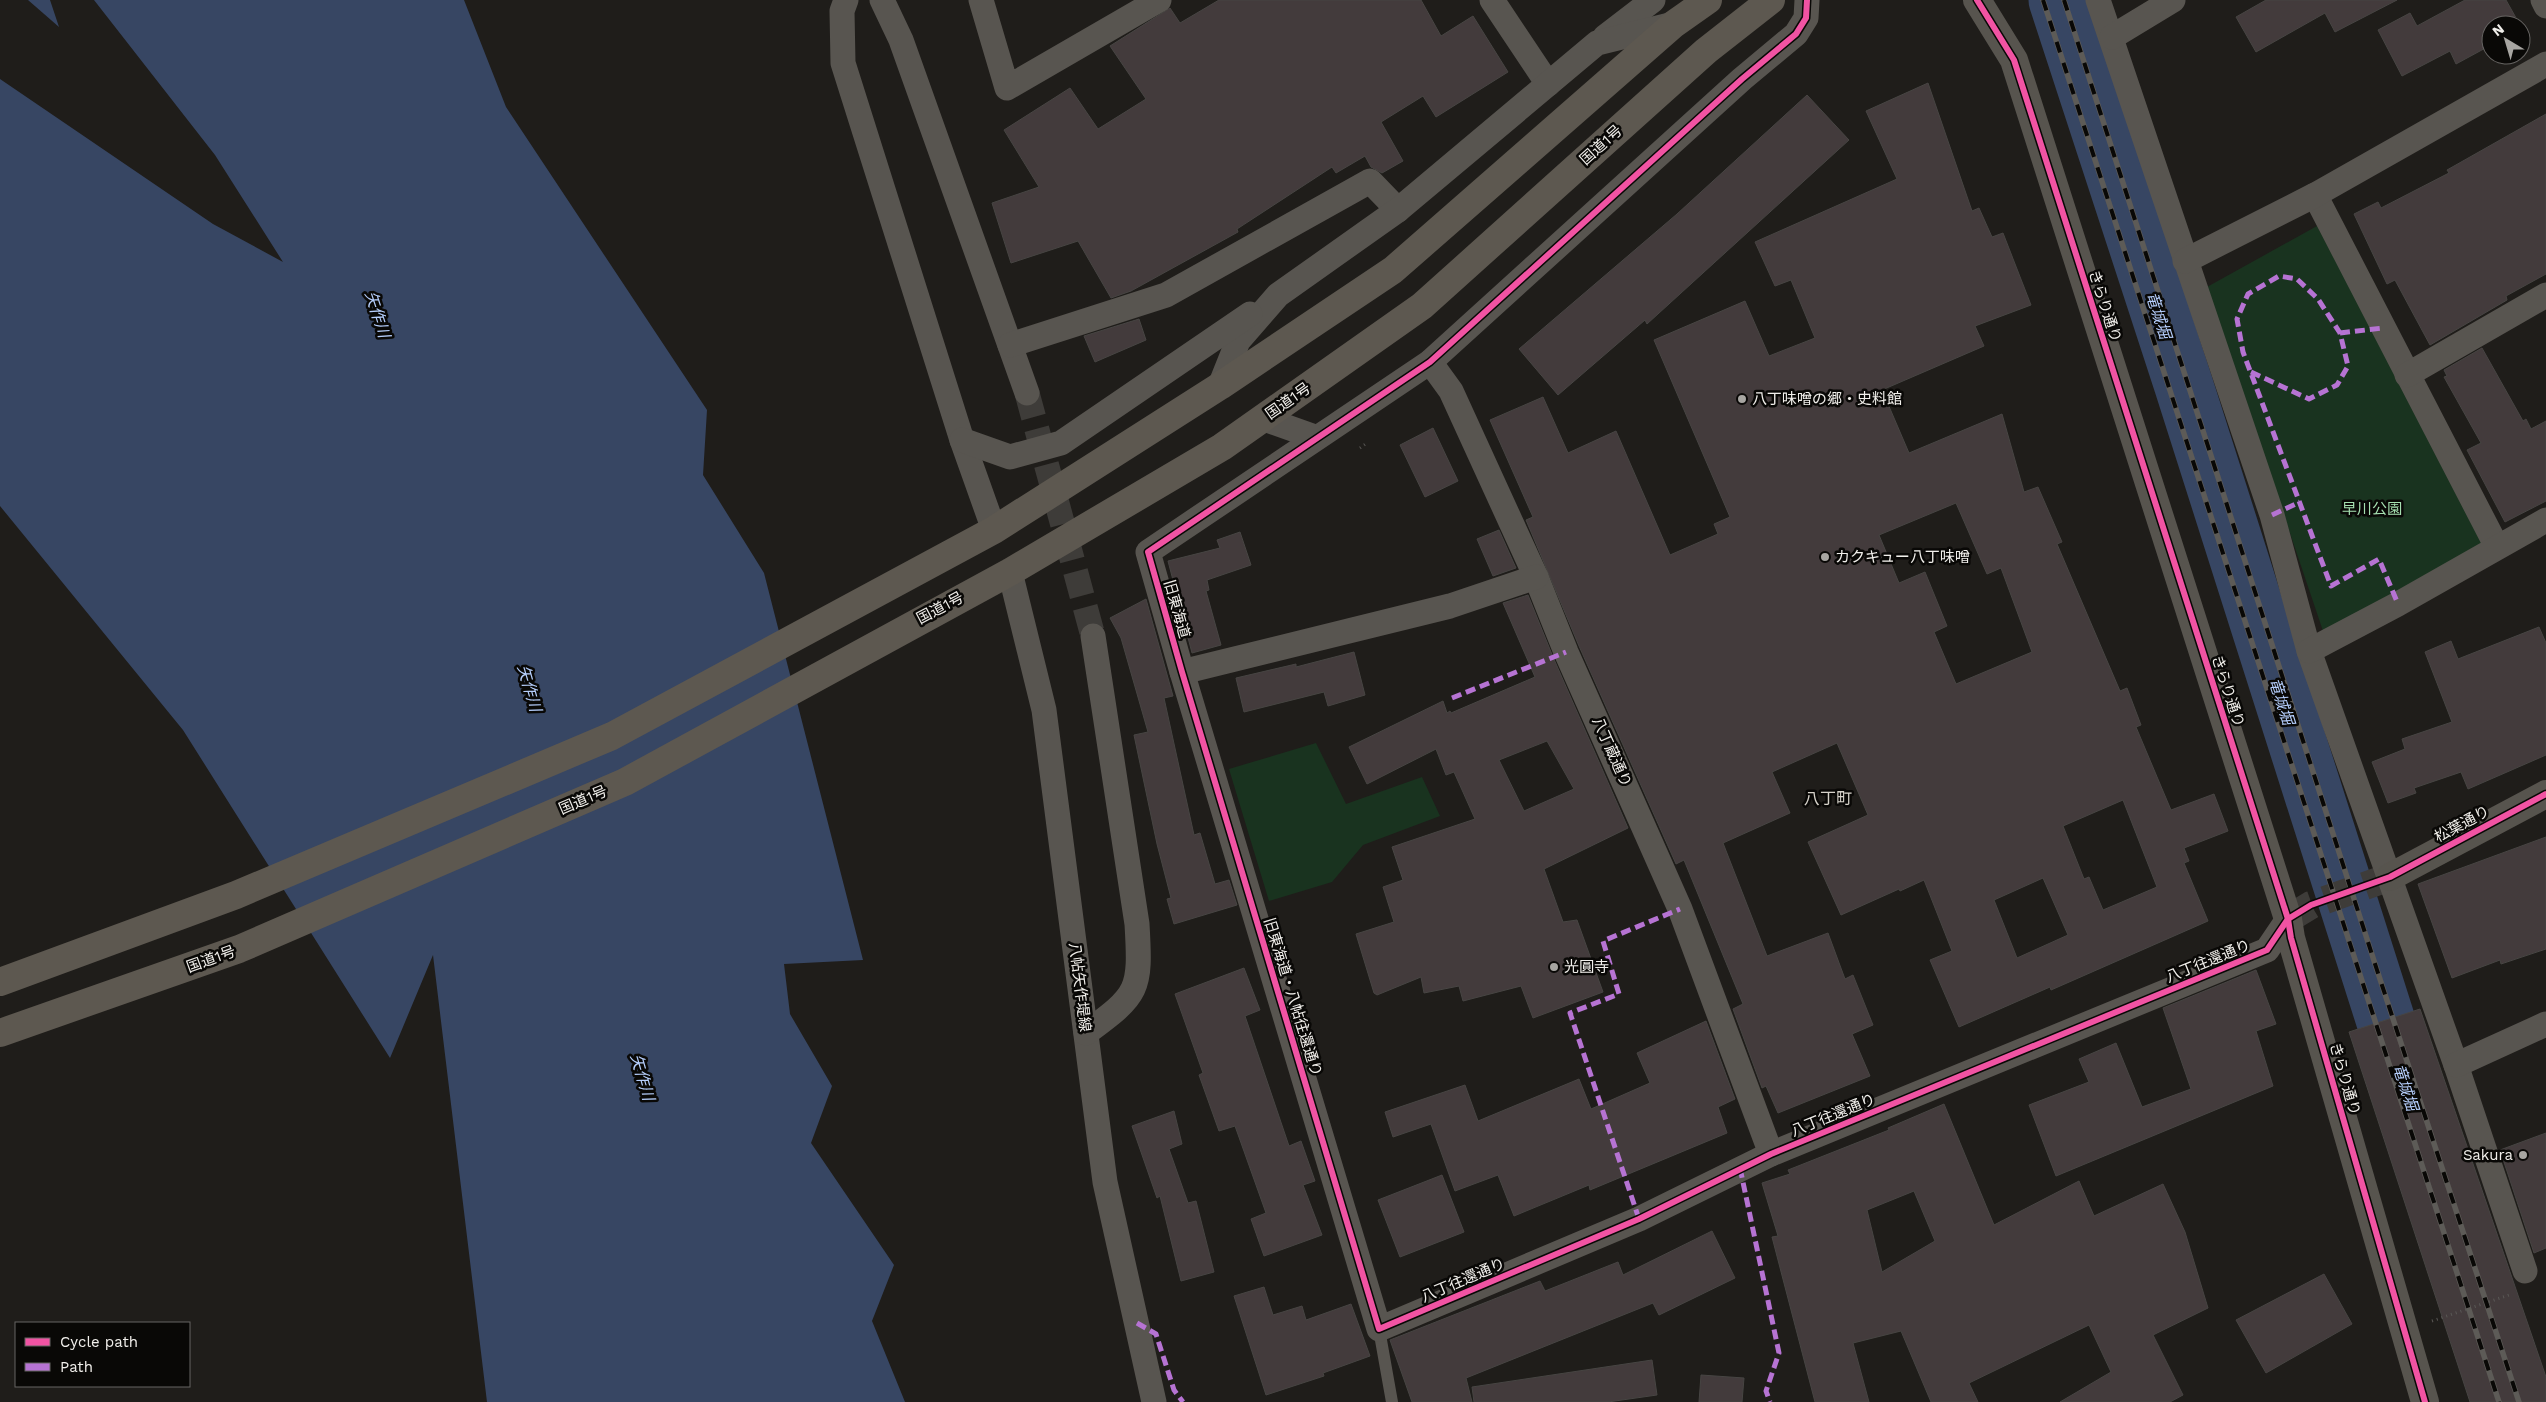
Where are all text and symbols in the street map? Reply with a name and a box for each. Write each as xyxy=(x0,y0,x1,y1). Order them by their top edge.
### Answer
north arrow xyxy=(2481,15,2531,65)
text: N xyxy=(2489,20,2507,39)
street label: 国道1号 xyxy=(1576,121,1626,169)
street label: きらり通り xyxy=(2085,268,2125,344)
water label: 矢作川 xyxy=(361,288,395,342)
water label: 竜城堀 xyxy=(2142,289,2176,344)
street label: 国道1号 xyxy=(1262,379,1314,423)
place label: 八丁味噌の郷・史料館 xyxy=(1752,390,1902,408)
marker: 八丁味噌の郷・史料館 xyxy=(1736,393,1748,405)
park label: 早川公園 xyxy=(2342,500,2402,518)
place label: カクキュー八丁味噌 xyxy=(1835,548,1970,566)
marker: カクキュー八丁味噌 xyxy=(1819,551,1831,563)
street label: 旧東海道 xyxy=(1160,578,1194,640)
street label: 国道1号 xyxy=(913,588,967,628)
street label: きらり通り xyxy=(2208,653,2248,729)
water label: 矢作川 xyxy=(514,662,546,716)
water label: 竜城堀 xyxy=(2265,675,2299,730)
street label: 八丁蔵通り xyxy=(1589,714,1635,790)
street label: 国道1号 xyxy=(556,782,610,818)
district label: 八丁町 xyxy=(1804,789,1852,808)
street label: 松葉通り xyxy=(2431,802,2493,846)
street label: 旧東海道・八帖往還通り xyxy=(1260,915,1326,1079)
street label: 八丁往還通り xyxy=(2163,936,2253,986)
street label: 八帖矢作堤線 xyxy=(1066,941,1094,1033)
street label: 国道1号 xyxy=(184,942,238,976)
place label: 光圓寺 xyxy=(1564,958,1609,976)
marker: 光圓寺 xyxy=(1548,961,1560,973)
street label: きらり通り xyxy=(2326,1040,2364,1118)
water label: 矢作川 xyxy=(627,1051,659,1105)
water label: 竜城堀 xyxy=(2389,1061,2423,1116)
street label: 八丁往還通り xyxy=(1788,1090,1878,1140)
place label: Sakura xyxy=(2463,1146,2514,1164)
marker: Sakura xyxy=(2517,1149,2529,1161)
street label: 八丁往還通り xyxy=(1418,1254,1508,1306)
legend xyxy=(15,1322,190,1387)
text: Cycle path xyxy=(60,1333,138,1351)
text: Path xyxy=(60,1358,93,1376)

